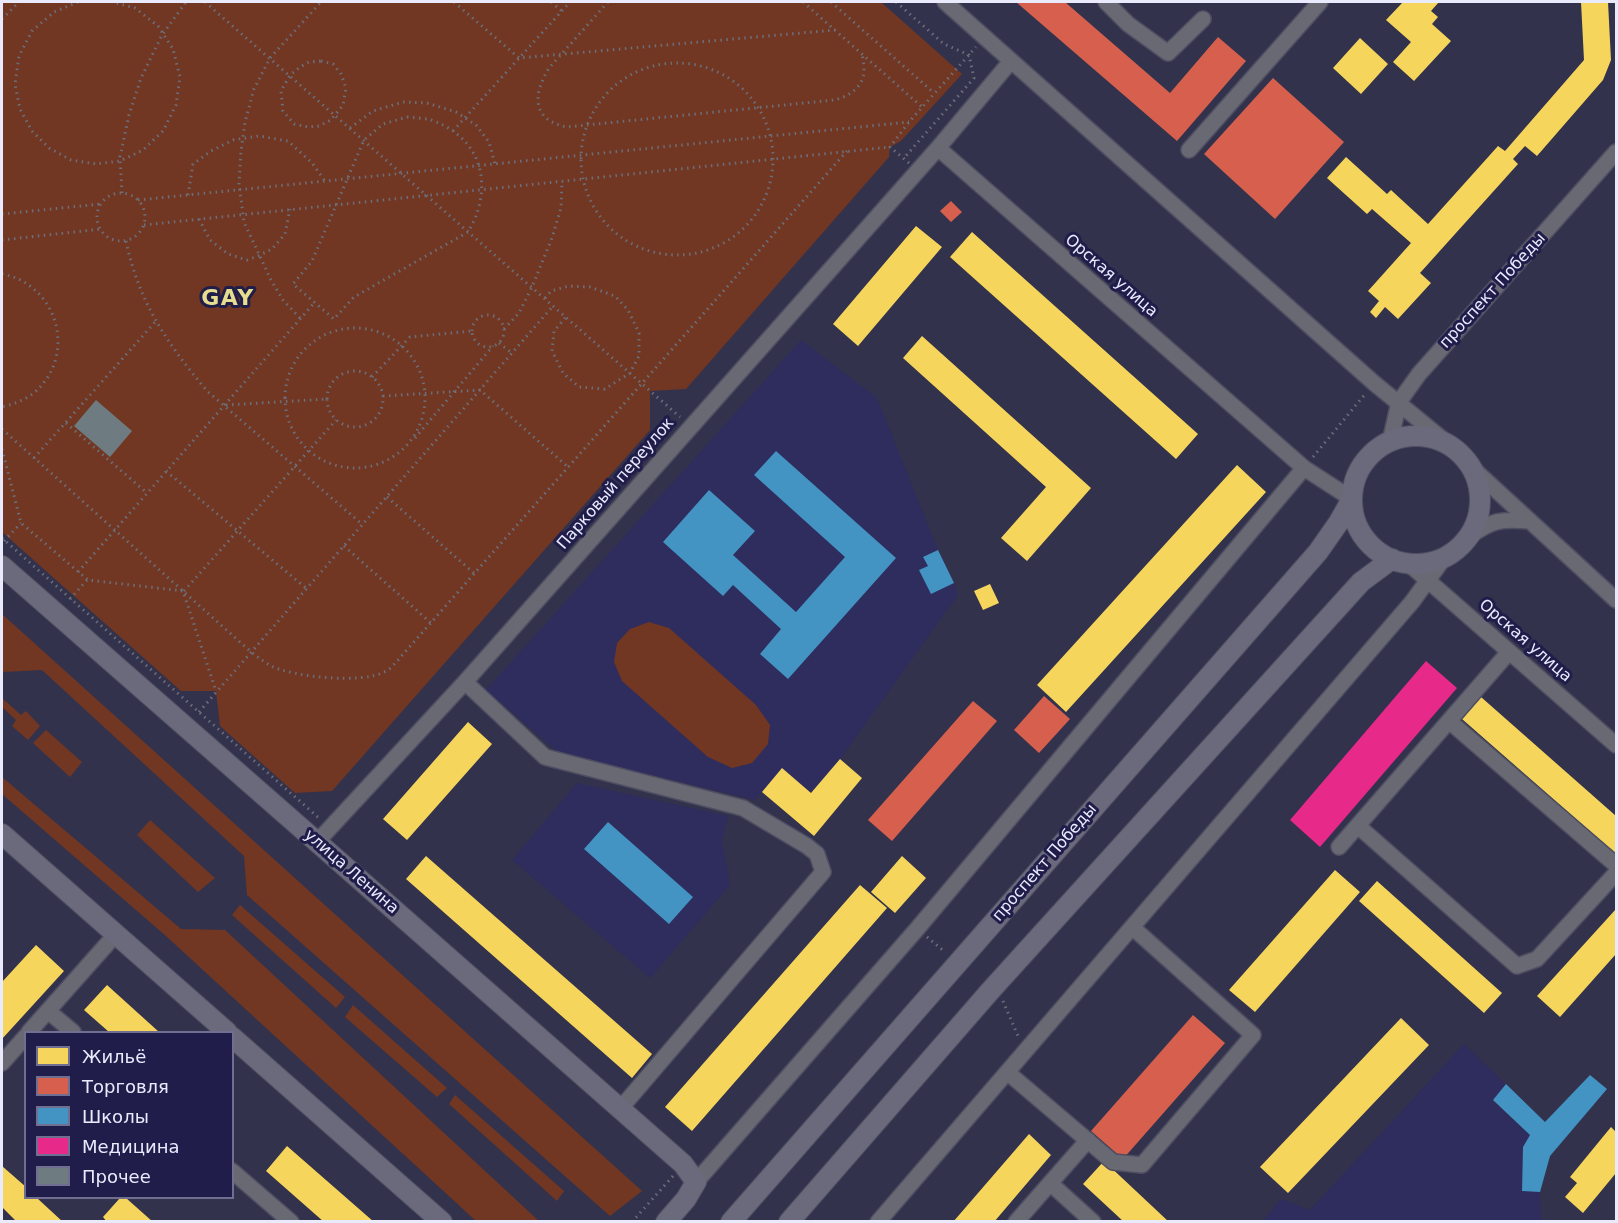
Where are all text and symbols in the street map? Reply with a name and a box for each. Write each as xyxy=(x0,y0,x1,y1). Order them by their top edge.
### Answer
street label: проспект Победы xyxy=(1436,229,1550,353)
street label: Орская улица xyxy=(1061,231,1161,321)
district label: GAY xyxy=(201,286,255,312)
street label: Парковый переулок xyxy=(553,414,679,554)
street label: Орская улица xyxy=(1475,596,1575,686)
street label: проспект Победы xyxy=(989,801,1101,925)
street label: улица Ленина xyxy=(300,826,402,918)
legend xyxy=(24,1031,234,1199)
text: Жильё xyxy=(82,1046,146,1067)
text: Торговля xyxy=(82,1076,169,1097)
text: Школы xyxy=(82,1106,149,1127)
text: Медицина xyxy=(82,1136,180,1157)
text: Прочее xyxy=(82,1166,151,1187)

